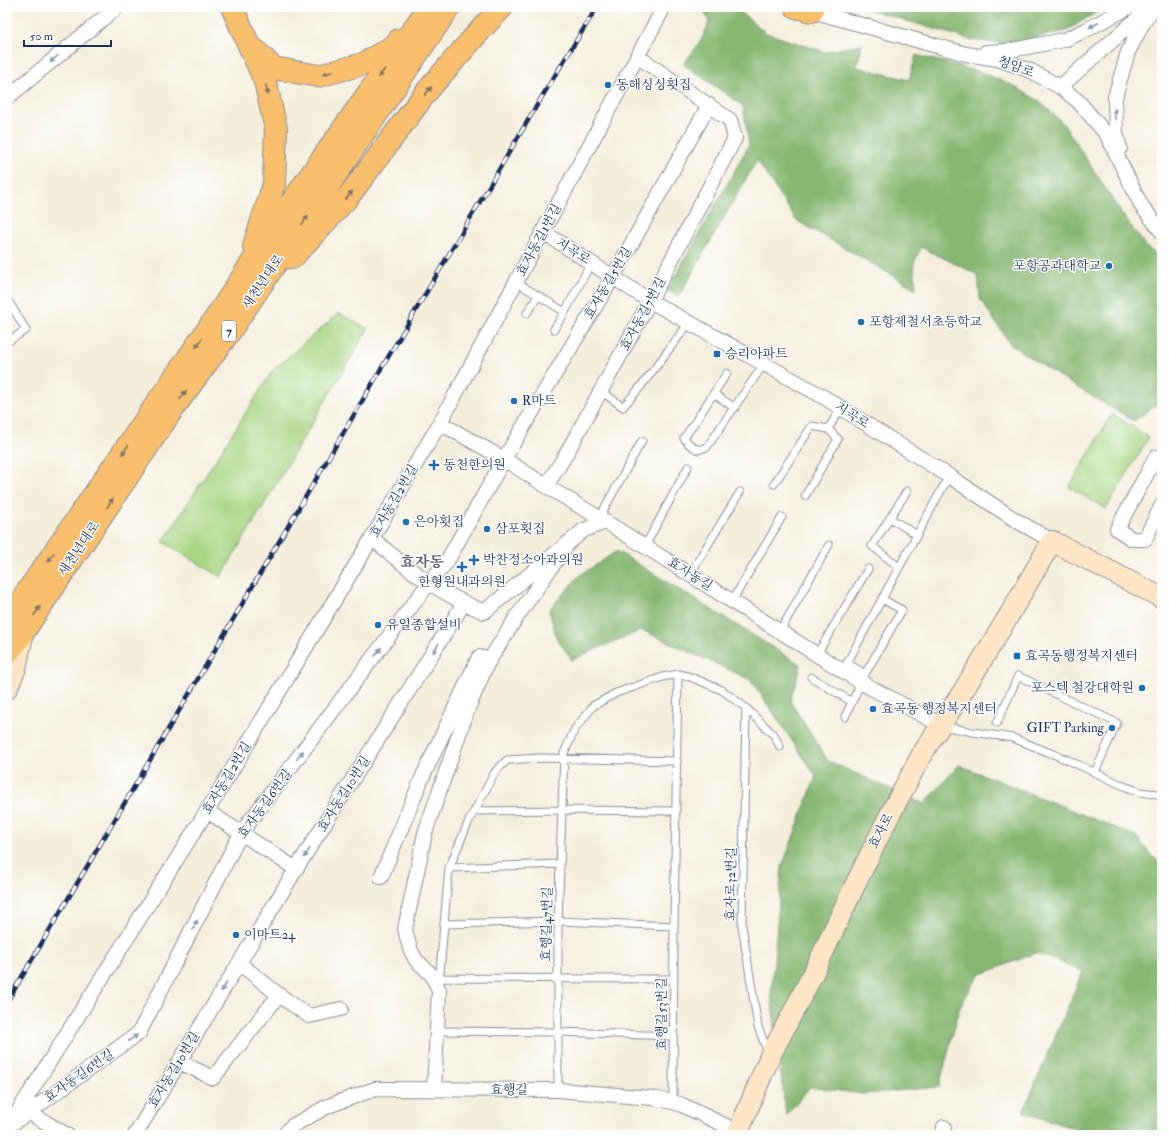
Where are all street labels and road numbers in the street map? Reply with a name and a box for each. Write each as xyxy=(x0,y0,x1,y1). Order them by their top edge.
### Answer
street label: 청암로 xyxy=(996,53,1037,81)
street label: 효자동길1번길 xyxy=(513,201,565,279)
street label: 지곡로 xyxy=(553,234,594,268)
street label: 효자동길5번길 xyxy=(581,244,635,322)
street label: 새천년대로 xyxy=(239,251,287,313)
street label: 효자동길7번길 xyxy=(617,274,669,354)
road number: 7 xyxy=(222,321,236,341)
street label: 지곡로 xyxy=(832,398,873,432)
street label: 효자동길2번길 xyxy=(367,462,421,540)
street label: 새천년대로 xyxy=(55,518,103,580)
street label: 효자동길 xyxy=(664,554,716,594)
street label: 효자동길2번길 xyxy=(199,739,255,817)
street label: 효자동길10번길 xyxy=(314,753,374,835)
street label: 효자동길6번길 xyxy=(234,766,296,842)
street label: 효자로 xyxy=(865,810,897,851)
street label: 효자로32번길 xyxy=(722,847,740,921)
street label: 효행길47번길 xyxy=(538,886,556,962)
street label: 효행길53번길 xyxy=(654,977,670,1051)
street label: 효자동길10번길 xyxy=(145,1029,203,1111)
street label: 효자동길6번길 xyxy=(41,1046,117,1106)
street label: 효행길 xyxy=(490,1082,528,1098)

